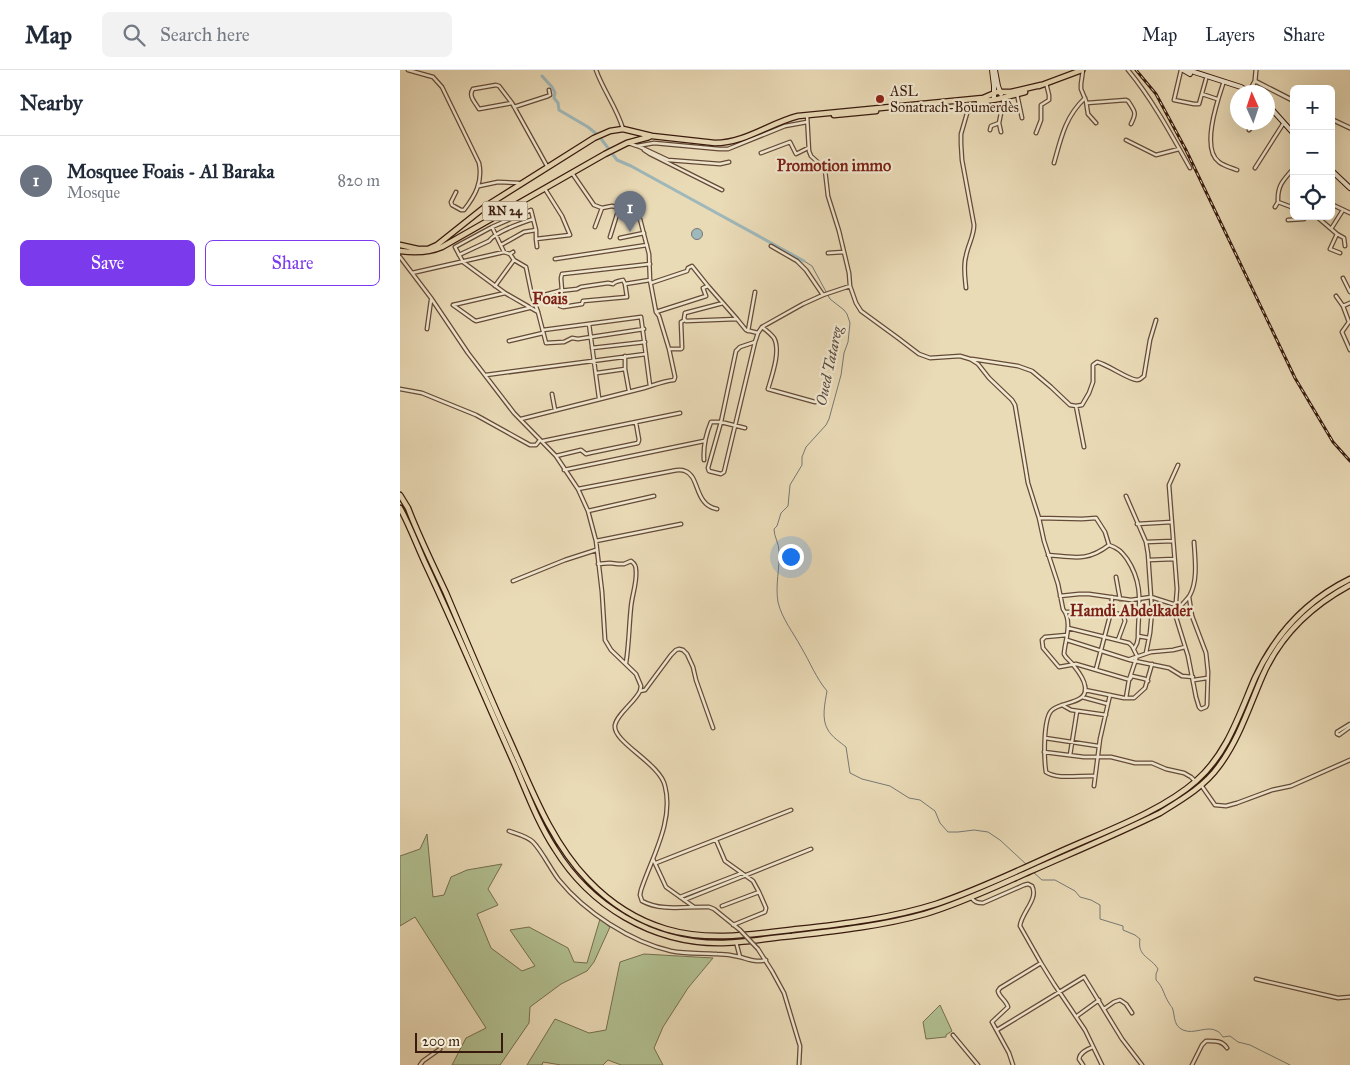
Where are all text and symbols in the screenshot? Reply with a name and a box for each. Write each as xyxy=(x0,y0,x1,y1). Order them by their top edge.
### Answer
search box xyxy=(102,12,452,57)
text: Map xyxy=(25,20,72,50)
icon: search xyxy=(120,21,148,49)
text: Search here xyxy=(160,23,250,46)
text: Map xyxy=(1142,24,1177,46)
text: Layers xyxy=(1205,24,1255,46)
text: Share xyxy=(1283,24,1325,46)
place label: ASL Sonatrach-Boumerdès xyxy=(889,83,1019,116)
north arrow xyxy=(1230,85,1275,130)
map controls xyxy=(1290,85,1335,220)
button: + xyxy=(1290,85,1335,130)
text: Nearby xyxy=(20,90,83,116)
marker: ASL Sonatrach-Boumerdès xyxy=(874,93,886,105)
button: − xyxy=(1290,130,1335,175)
district label: Promotion immo xyxy=(777,156,891,175)
text: Mosquee Foais - Al Baraka xyxy=(67,160,275,183)
text: 1 xyxy=(33,171,39,190)
text: 820 m xyxy=(337,171,380,190)
button: locate xyxy=(1290,175,1335,220)
text: Mosque xyxy=(67,183,120,202)
pin: 1 xyxy=(614,191,646,232)
road number: RN 24 xyxy=(482,202,528,220)
button: Save xyxy=(20,240,195,286)
button: Share xyxy=(205,240,380,286)
district label: Foais xyxy=(532,289,568,308)
water label: Oued Tatareg xyxy=(812,323,846,407)
your location xyxy=(778,544,804,570)
district label: Hamdi Abdelkader xyxy=(1070,601,1193,620)
scale bar xyxy=(415,1030,502,1053)
text: 200 m xyxy=(422,1033,460,1050)

